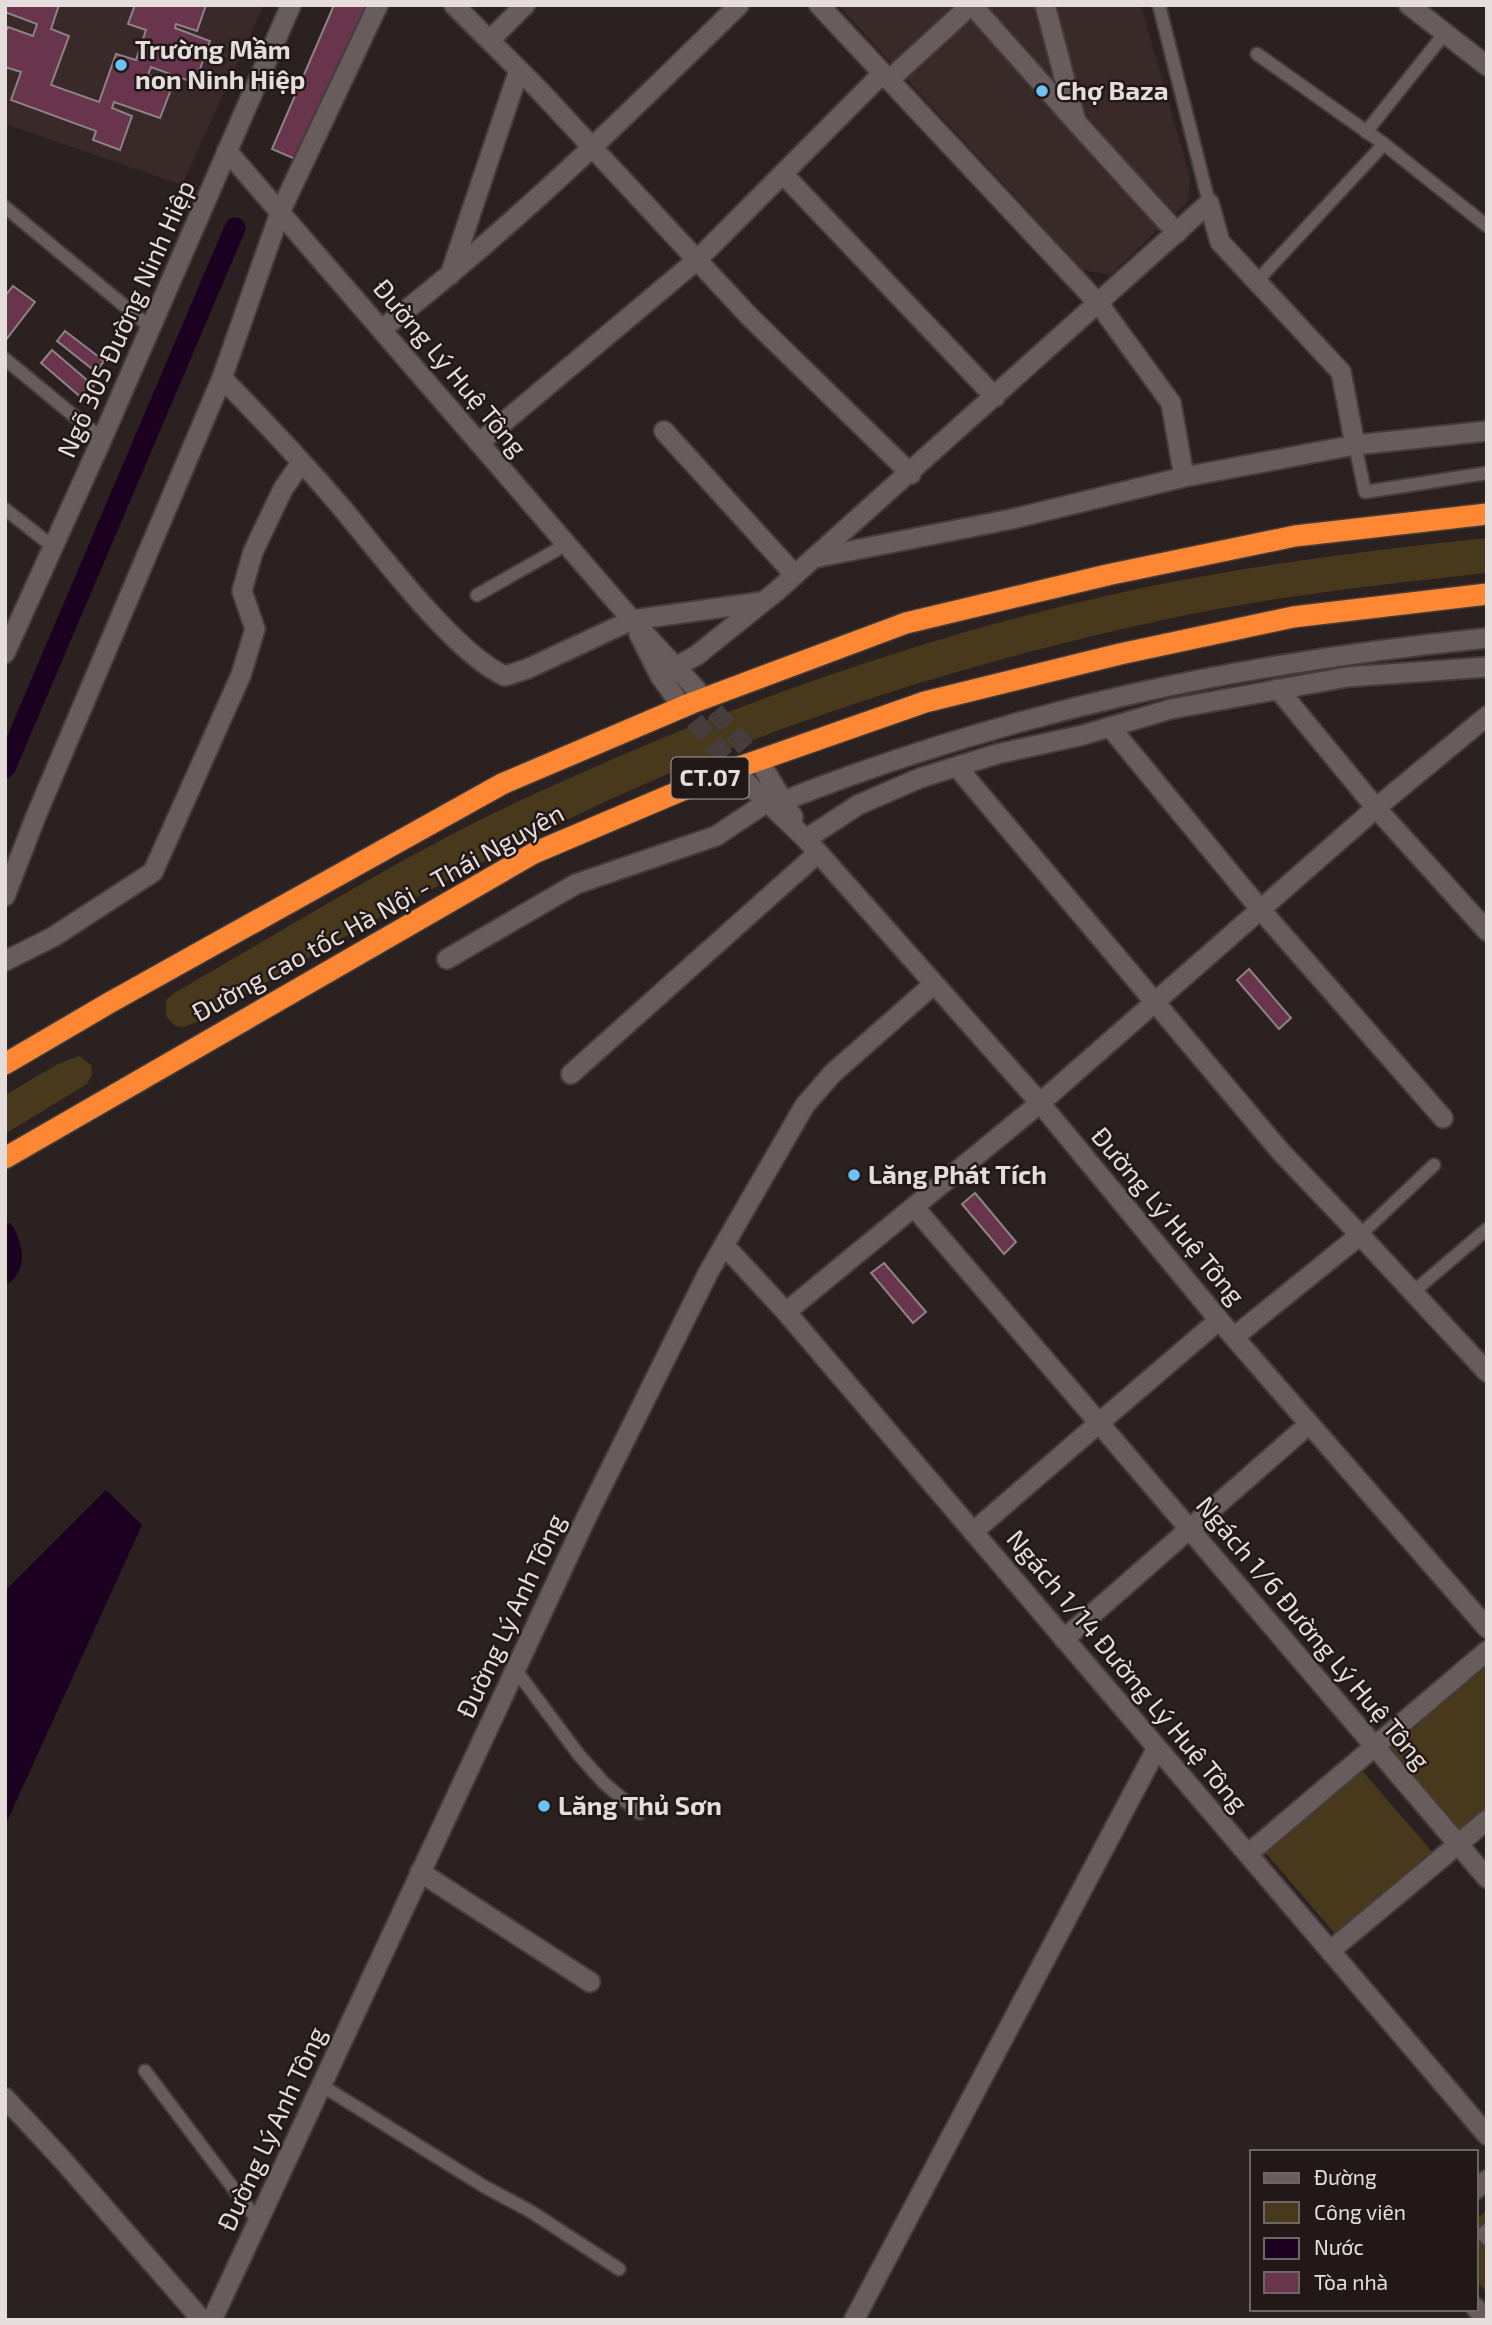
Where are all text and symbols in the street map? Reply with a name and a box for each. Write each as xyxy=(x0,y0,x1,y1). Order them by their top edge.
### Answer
place label: Trường Mầm non Ninh Hiệp xyxy=(135,33,305,94)
marker: Trường Mầm non Ninh Hiệp xyxy=(113,57,129,73)
place label: Chợ Baza xyxy=(1056,74,1169,105)
marker: Chợ Baza xyxy=(1034,83,1050,99)
street label: Ngõ 305 Đường Ninh Hiệp xyxy=(49,175,200,462)
street label: Đường Lý Huệ Tông xyxy=(368,272,534,462)
road number: CT.07 xyxy=(672,758,748,798)
street label: Đường cao tốc Hà Nội - Thái Nguyên xyxy=(186,796,569,1027)
street label: Đường Lý Huệ Tông xyxy=(1086,1120,1252,1310)
place label: Lăng Phát Tích xyxy=(868,1158,1047,1189)
marker: Lăng Phát Tích xyxy=(846,1167,862,1183)
street label: Ngách 1/6 Đường Lý Huệ Tông xyxy=(1191,1489,1438,1775)
street label: Đường Lý Anh Tông xyxy=(449,1508,570,1722)
street label: Ngách 1/14 Đường Lý Huệ Tông xyxy=(1001,1523,1255,1817)
place label: Lăng Thủ Sơn xyxy=(558,1789,722,1820)
marker: Lăng Thủ Sơn xyxy=(536,1798,552,1814)
street label: Đường Lý Anh Tông xyxy=(210,2021,331,2235)
legend xyxy=(1250,2150,1478,2311)
text: Đường xyxy=(1314,2164,1377,2189)
text: Công viên xyxy=(1314,2199,1406,2224)
text: Nước xyxy=(1314,2234,1364,2259)
text: Tòa nhà xyxy=(1314,2269,1388,2294)

